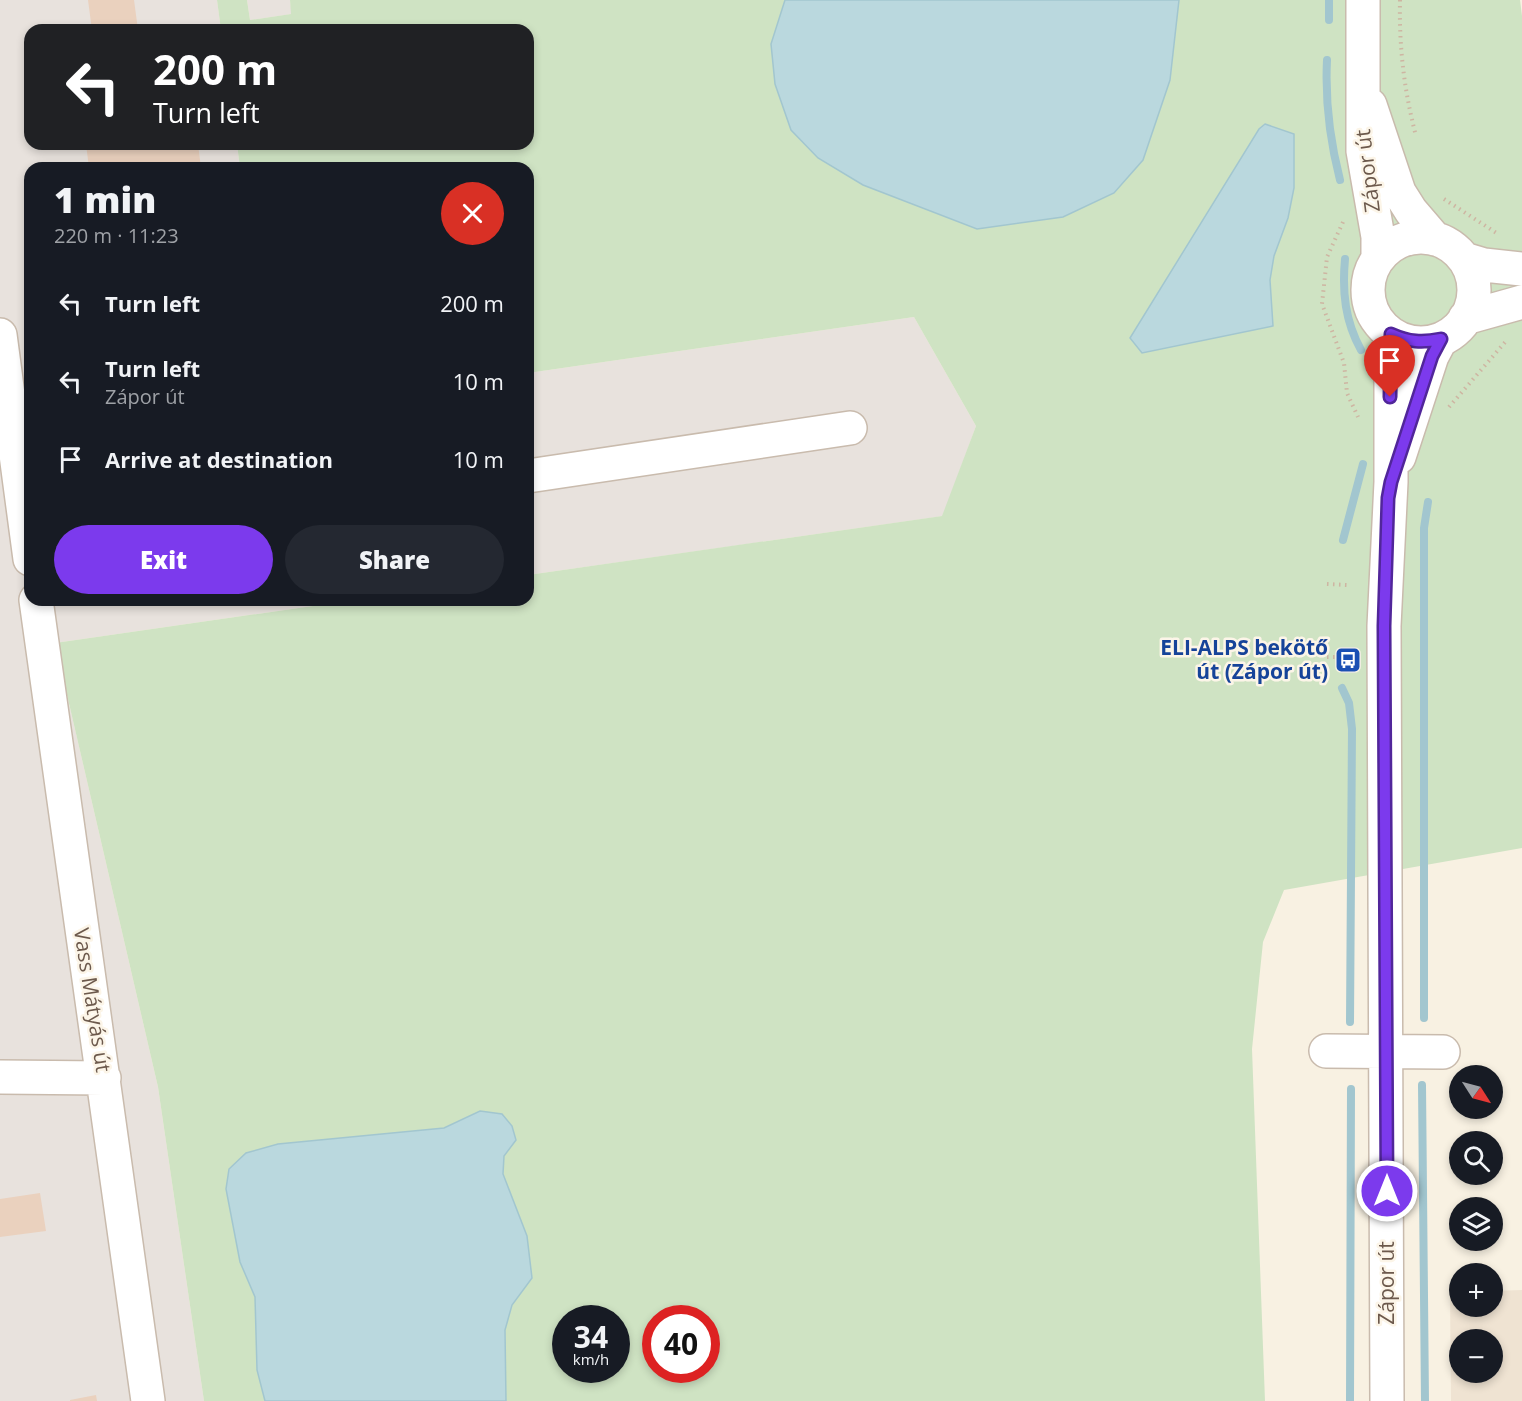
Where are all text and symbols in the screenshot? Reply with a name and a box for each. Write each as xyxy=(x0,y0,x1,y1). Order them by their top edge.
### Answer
text: 200 m xyxy=(153,40,277,97)
icon: left xyxy=(54,48,132,126)
text: Turn left xyxy=(153,94,260,131)
street label: Zápor út xyxy=(1348,128,1386,214)
text: 1 min xyxy=(54,175,156,224)
button: close xyxy=(441,182,504,245)
text: 220 m · 11:23 xyxy=(54,222,179,249)
icon: left xyxy=(54,287,87,320)
text: Turn left xyxy=(105,288,200,318)
text: 200 m xyxy=(440,288,504,318)
pin xyxy=(1364,335,1415,397)
icon: arrive xyxy=(1373,344,1406,377)
text: Turn left xyxy=(105,353,200,383)
icon: left xyxy=(54,365,87,398)
text: 10 m xyxy=(453,366,504,396)
text: Zápor út xyxy=(105,383,185,410)
icon: arrive xyxy=(54,443,87,476)
text: Arrive at destination xyxy=(105,444,333,474)
text: 10 m xyxy=(453,444,504,474)
button: Exit xyxy=(54,525,273,594)
button: Share xyxy=(285,525,504,594)
place label: ELI-ALPS bekötő út (Zápor út) xyxy=(1160,633,1328,685)
bus stop icon: ELI-ALPS bekötő út (Zápor út) xyxy=(1333,645,1363,675)
street label: Vass Mátyás út xyxy=(68,926,118,1074)
north arrow xyxy=(1449,1065,1503,1119)
map controls xyxy=(1449,1065,1503,1383)
button: search xyxy=(1449,1131,1503,1185)
position arrow xyxy=(1355,1159,1419,1223)
button: layers xyxy=(1449,1197,1503,1251)
street label: Zápor út xyxy=(1372,1241,1400,1325)
button: + xyxy=(1449,1263,1503,1317)
speed limit sign: 40 xyxy=(642,1305,720,1383)
text: 34 xyxy=(574,1316,608,1357)
button: − xyxy=(1449,1329,1503,1383)
text: km/h xyxy=(573,1349,609,1369)

